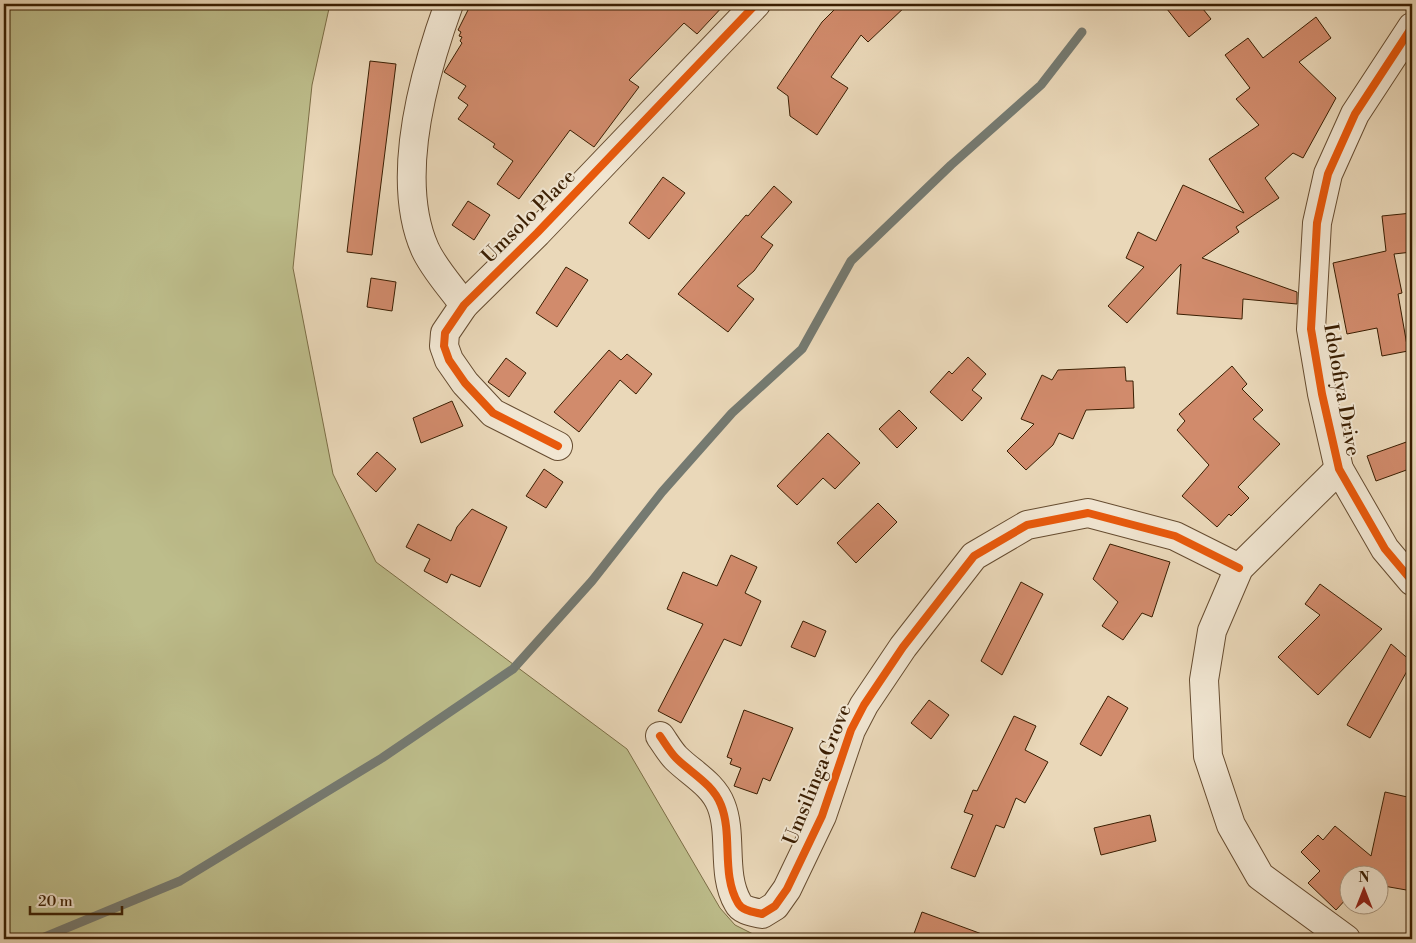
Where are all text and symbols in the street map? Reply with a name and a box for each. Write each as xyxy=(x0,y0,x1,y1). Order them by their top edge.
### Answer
street label: Umsolo Place xyxy=(477,165,581,269)
street label: Idolofiya Drive xyxy=(1317,322,1365,458)
street label: Umsilinga Grove xyxy=(778,701,858,849)
north arrow xyxy=(1338,866,1388,916)
text: N xyxy=(1358,869,1370,887)
scale bar xyxy=(30,883,122,915)
text: 20 m xyxy=(38,892,73,911)

